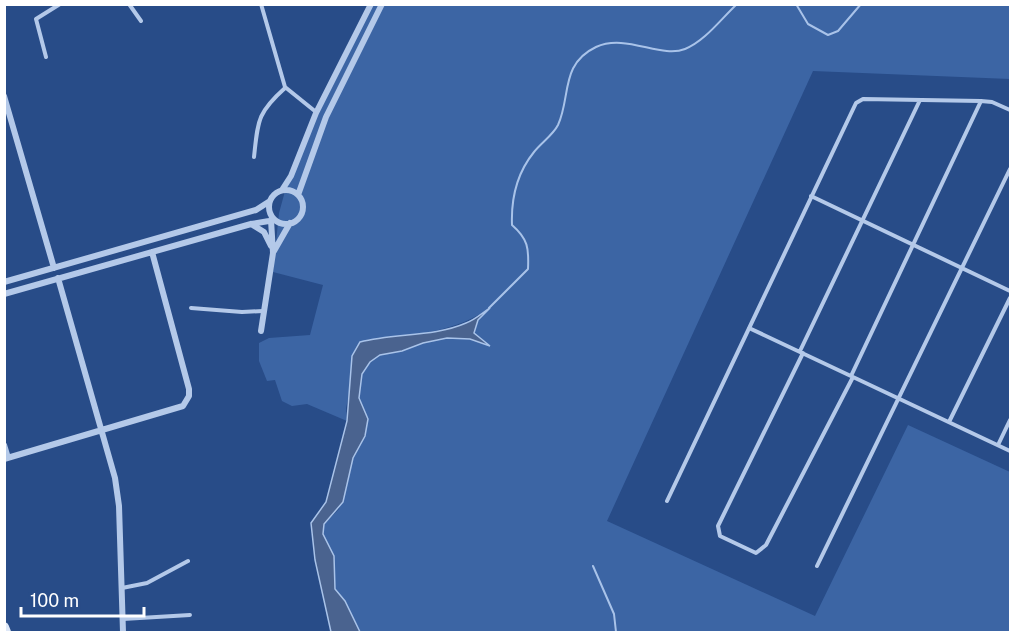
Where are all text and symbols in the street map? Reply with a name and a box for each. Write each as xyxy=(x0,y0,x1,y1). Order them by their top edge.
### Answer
scale bar xyxy=(21,580,144,618)
text: 100 m xyxy=(30,590,79,611)

